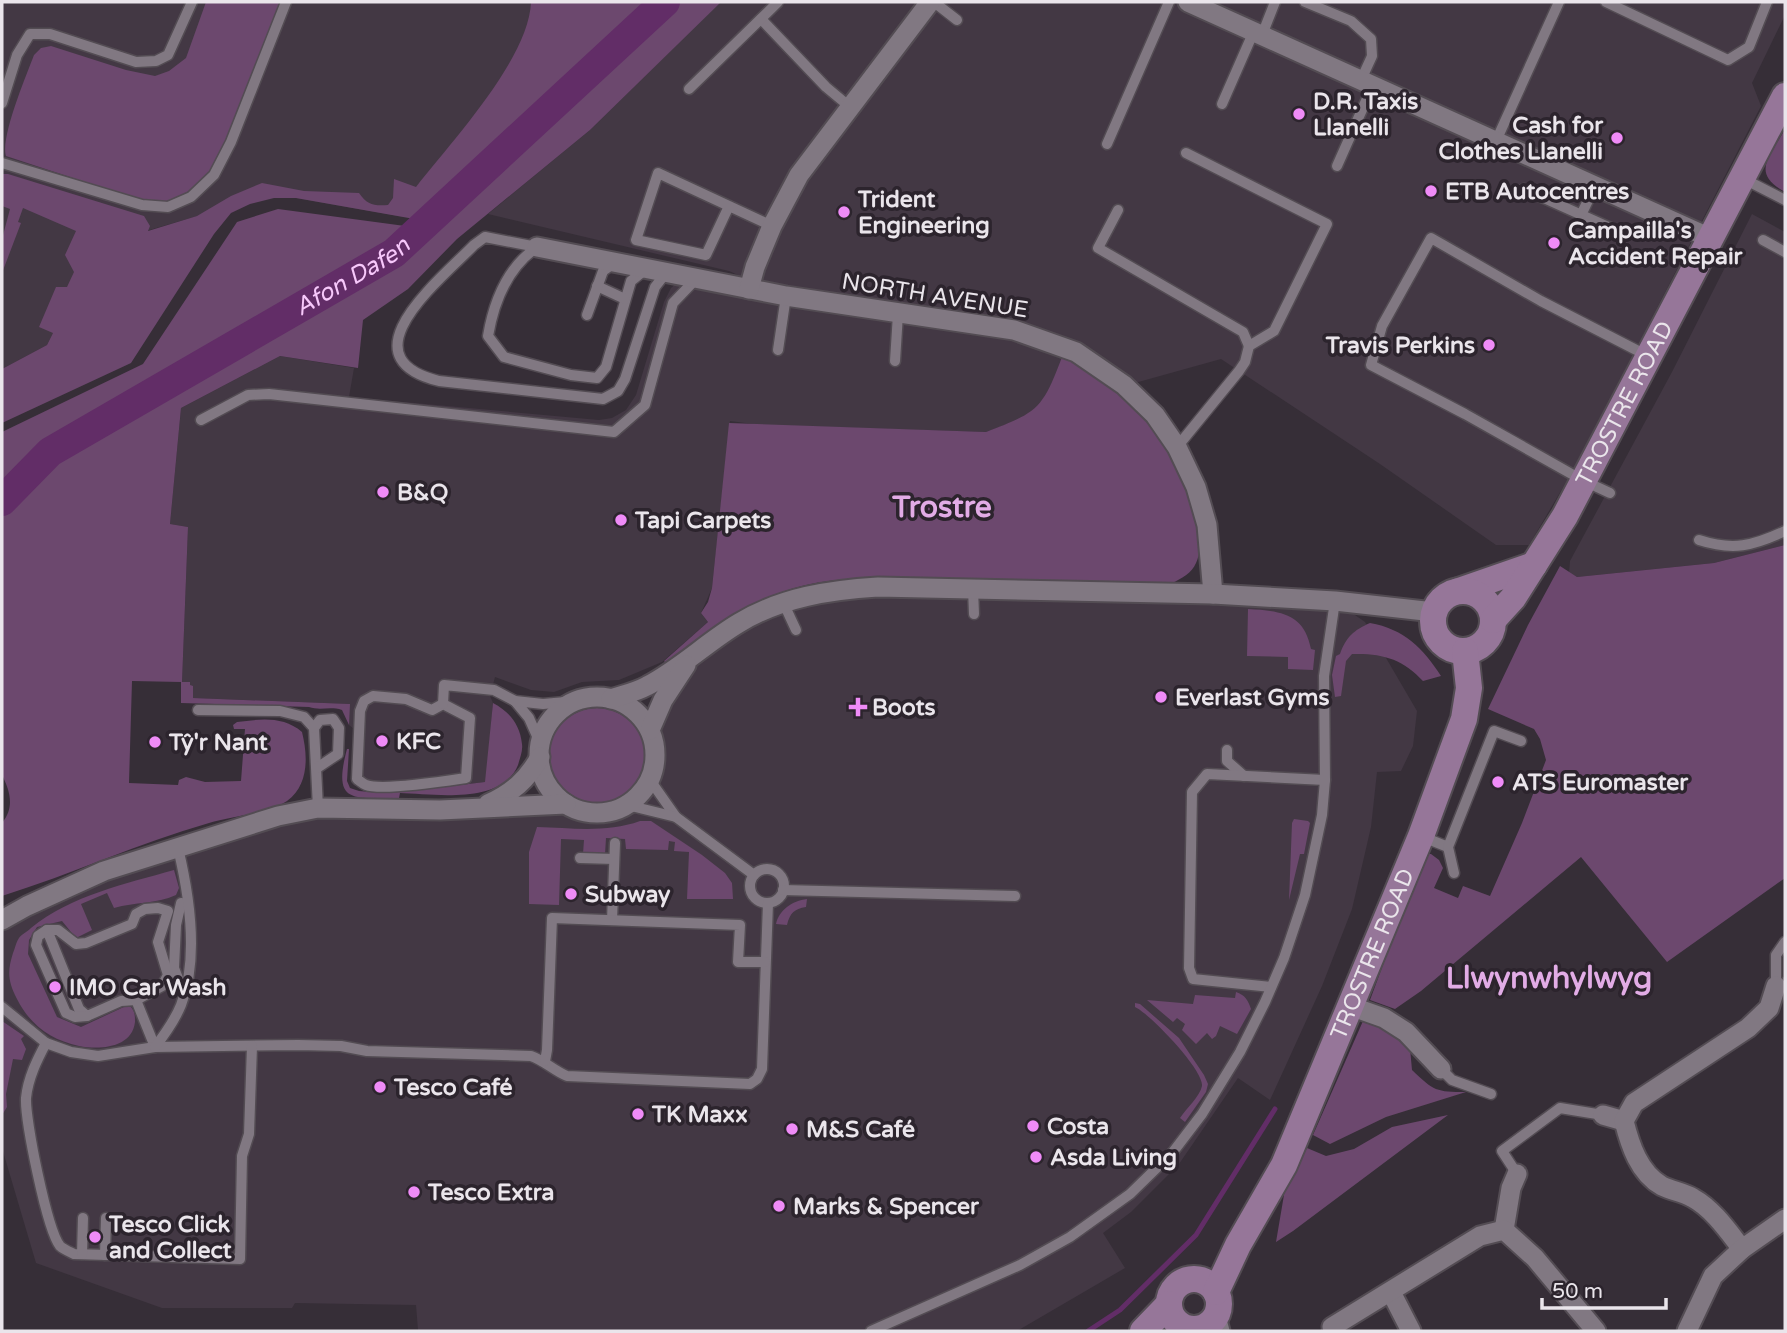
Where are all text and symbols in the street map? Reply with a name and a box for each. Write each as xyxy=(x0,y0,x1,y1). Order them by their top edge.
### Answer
place label: D.R. Taxis Llanelli xyxy=(1313,88,1418,142)
marker: D.R. Taxis Llanelli xyxy=(1291,106,1307,122)
place label: Cash for Clothes Llanelli xyxy=(1438,112,1604,166)
marker: Cash for Clothes Llanelli xyxy=(1609,130,1625,146)
place label: ETB Autocentres xyxy=(1445,178,1629,206)
marker: ETB Autocentres xyxy=(1423,183,1439,199)
place label: Trident Engineering xyxy=(857,186,990,240)
marker: Trident Engineering xyxy=(836,204,852,220)
place label: Campailla's Accident Repair xyxy=(1568,217,1744,271)
water label: Afon Dafen xyxy=(290,231,417,322)
marker: Campailla's Accident Repair xyxy=(1546,235,1562,251)
street label: NORTH AVENUE xyxy=(840,267,1030,325)
street label: TROSTRE ROAD xyxy=(1570,316,1680,491)
place label: Travis Perkins xyxy=(1325,332,1475,360)
marker: Travis Perkins xyxy=(1481,337,1497,353)
place label: B&Q xyxy=(397,479,448,507)
marker: B&Q xyxy=(375,484,391,500)
district label: Trostre xyxy=(891,489,992,526)
place label: Tapi Carpets xyxy=(634,507,771,535)
marker: Tapi Carpets xyxy=(613,512,629,528)
place label: Everlast Gyms xyxy=(1175,684,1329,712)
marker: Everlast Gyms xyxy=(1153,689,1169,705)
place label: Boots xyxy=(872,694,936,722)
marker: Boots xyxy=(850,699,866,715)
place label: KFC xyxy=(396,728,441,756)
place label: Tŷ'r Nant xyxy=(168,729,268,757)
marker: KFC xyxy=(374,733,390,749)
marker: Tŷ'r Nant xyxy=(147,734,163,750)
place label: ATS Euromaster xyxy=(1512,769,1689,797)
marker: ATS Euromaster xyxy=(1490,774,1506,790)
street label: TROSTRE ROAD xyxy=(1325,864,1421,1044)
place label: Subway xyxy=(585,881,671,909)
marker: Subway xyxy=(563,886,579,902)
district label: Llwynwhylwyg xyxy=(1446,960,1652,997)
place label: IMO Car Wash xyxy=(69,974,226,1002)
marker: IMO Car Wash xyxy=(47,979,63,995)
place label: Tesco Café xyxy=(393,1074,512,1102)
marker: Tesco Café xyxy=(372,1079,388,1095)
place label: TK Maxx xyxy=(651,1101,748,1129)
marker: TK Maxx xyxy=(630,1106,646,1122)
place label: Costa xyxy=(1047,1113,1109,1141)
place label: M&S Café xyxy=(806,1116,915,1144)
marker: Costa xyxy=(1025,1118,1041,1134)
marker: M&S Café xyxy=(784,1121,800,1137)
place label: Asda Living xyxy=(1050,1144,1177,1172)
marker: Asda Living xyxy=(1028,1149,1044,1165)
place label: Tesco Extra xyxy=(427,1179,554,1207)
marker: Tesco Extra xyxy=(406,1184,422,1200)
place label: Marks & Spencer xyxy=(793,1193,980,1221)
marker: Marks & Spencer xyxy=(771,1198,787,1214)
place label: Tesco Click and Collect xyxy=(108,1211,232,1265)
marker: Tesco Click and Collect xyxy=(87,1229,103,1245)
scale bar xyxy=(1542,1266,1666,1310)
text: 50 m xyxy=(1552,1279,1603,1304)

